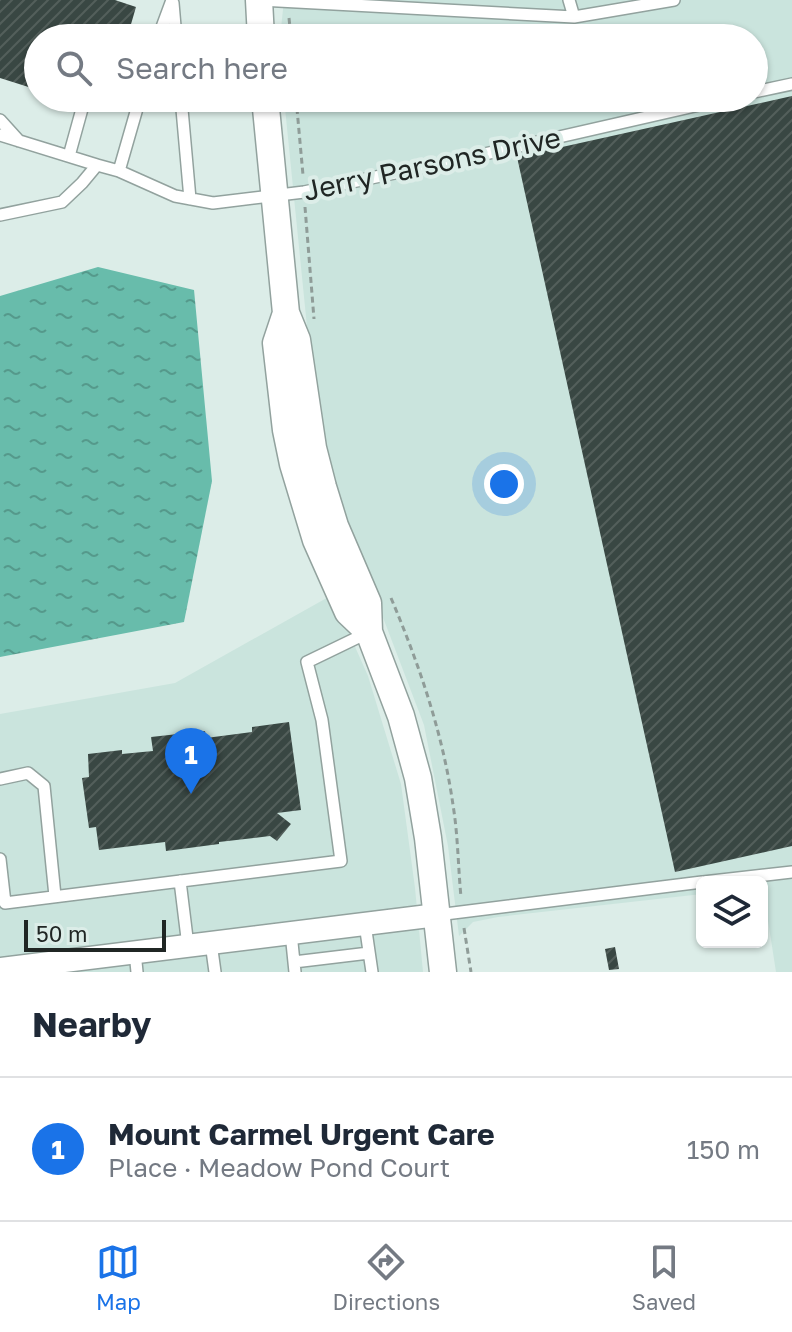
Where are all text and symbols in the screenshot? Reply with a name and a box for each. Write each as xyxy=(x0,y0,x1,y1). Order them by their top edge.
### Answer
search box xyxy=(24,24,768,112)
icon: search xyxy=(52,46,96,90)
text: Search here xyxy=(116,50,288,86)
street label: Jerry Parsons Drive xyxy=(300,120,563,207)
your location xyxy=(484,464,524,504)
pin: 1 xyxy=(165,728,217,794)
map controls xyxy=(696,876,768,948)
button: layers xyxy=(696,876,768,948)
scale bar xyxy=(24,916,166,952)
text: 50 m xyxy=(36,920,87,947)
text: Nearby xyxy=(32,1004,152,1044)
text: Mount Carmel Urgent Care xyxy=(108,1116,495,1152)
text: 1 xyxy=(51,1134,65,1165)
text: 150 m xyxy=(687,1134,760,1165)
text: Place · Meadow Pond Court xyxy=(108,1152,450,1183)
tab: Map xyxy=(96,1240,141,1315)
tab: Directions xyxy=(333,1240,440,1315)
tab: Saved xyxy=(632,1240,696,1315)

